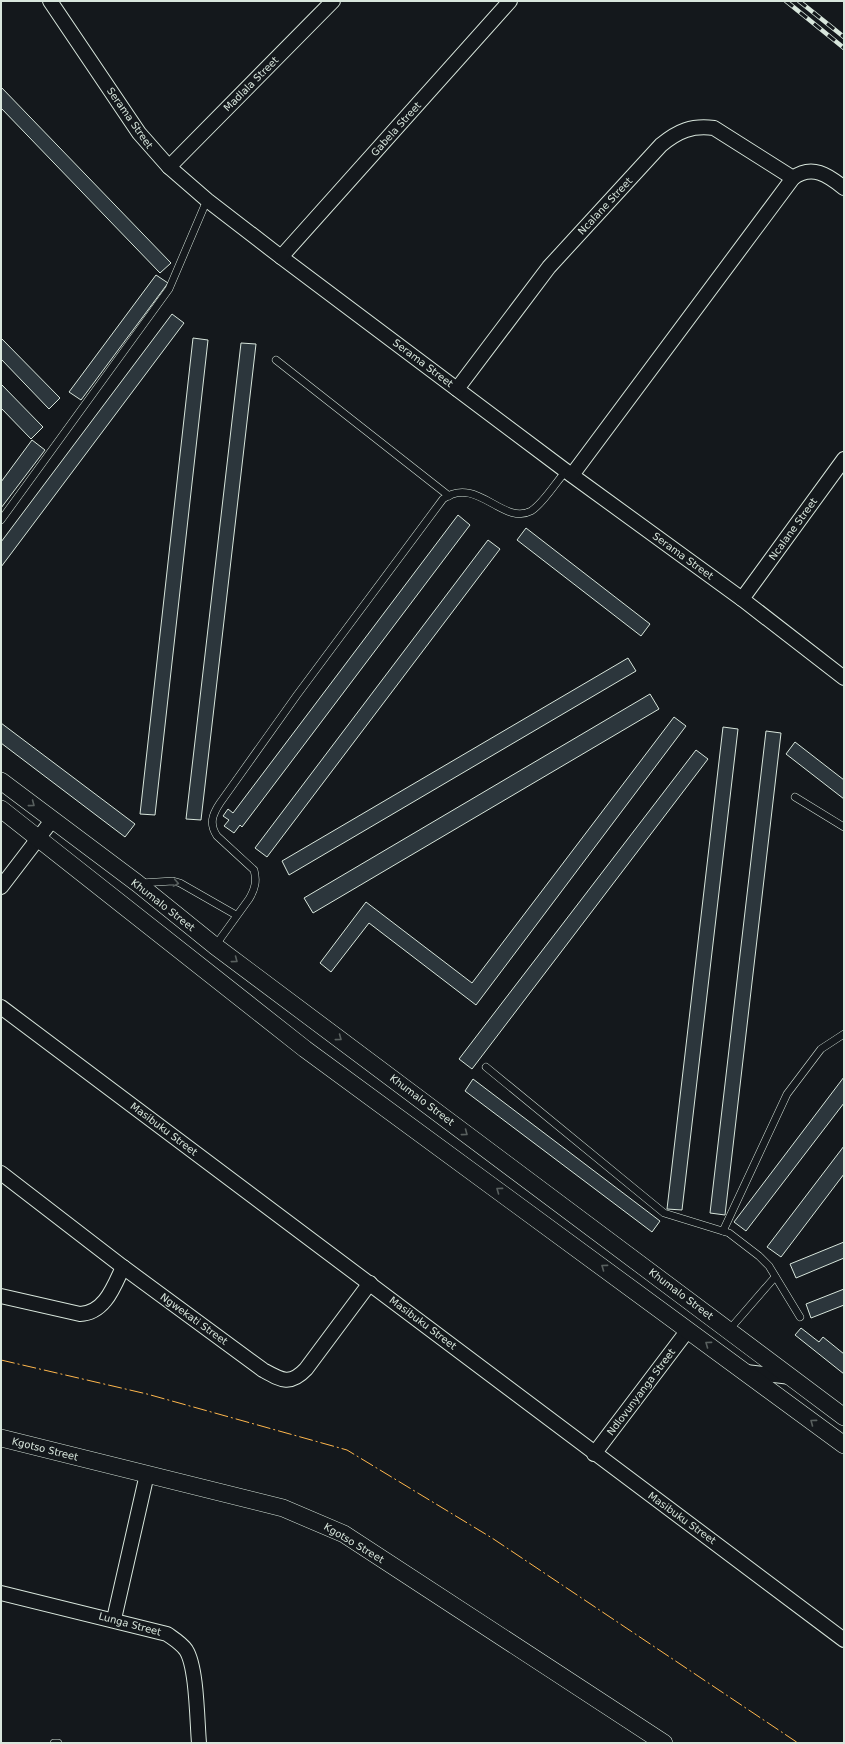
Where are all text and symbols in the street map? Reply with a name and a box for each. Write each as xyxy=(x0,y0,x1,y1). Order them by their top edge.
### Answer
street label: Madlala Street xyxy=(221,54,281,114)
street label: Serama Street xyxy=(105,85,155,151)
street label: Gabela Street xyxy=(369,100,423,158)
street label: Ncalane Street xyxy=(576,175,634,237)
street label: Serama Street xyxy=(391,337,455,389)
street label: Ncalane Street xyxy=(767,496,819,562)
street label: Serama Street xyxy=(651,530,715,582)
one-way arrow xyxy=(28,799,35,806)
street label: Khumalo Street xyxy=(129,877,197,933)
one-way arrow xyxy=(173,878,179,887)
one-way arrow xyxy=(230,956,237,963)
one-way arrow xyxy=(335,1034,342,1041)
street label: Khumalo Street xyxy=(388,1072,456,1128)
street label: Masibuku Street xyxy=(128,1100,200,1158)
one-way arrow xyxy=(461,1128,468,1135)
one-way arrow xyxy=(496,1188,503,1195)
one-way arrow xyxy=(601,1265,608,1272)
street label: Khumalo Street xyxy=(647,1266,715,1322)
street label: Ngwekati Street xyxy=(158,1291,230,1347)
street label: Masibuku Street xyxy=(387,1294,459,1352)
one-way arrow xyxy=(706,1342,713,1349)
street label: Ndlovunyanga Street xyxy=(605,1346,677,1438)
one-way arrow xyxy=(810,1419,817,1426)
street label: Kgotso Street xyxy=(11,1435,79,1463)
street label: Masibuku Street xyxy=(646,1490,718,1546)
street label: Kgotso Street xyxy=(322,1521,386,1565)
street label: Lunga Street xyxy=(98,1610,162,1638)

